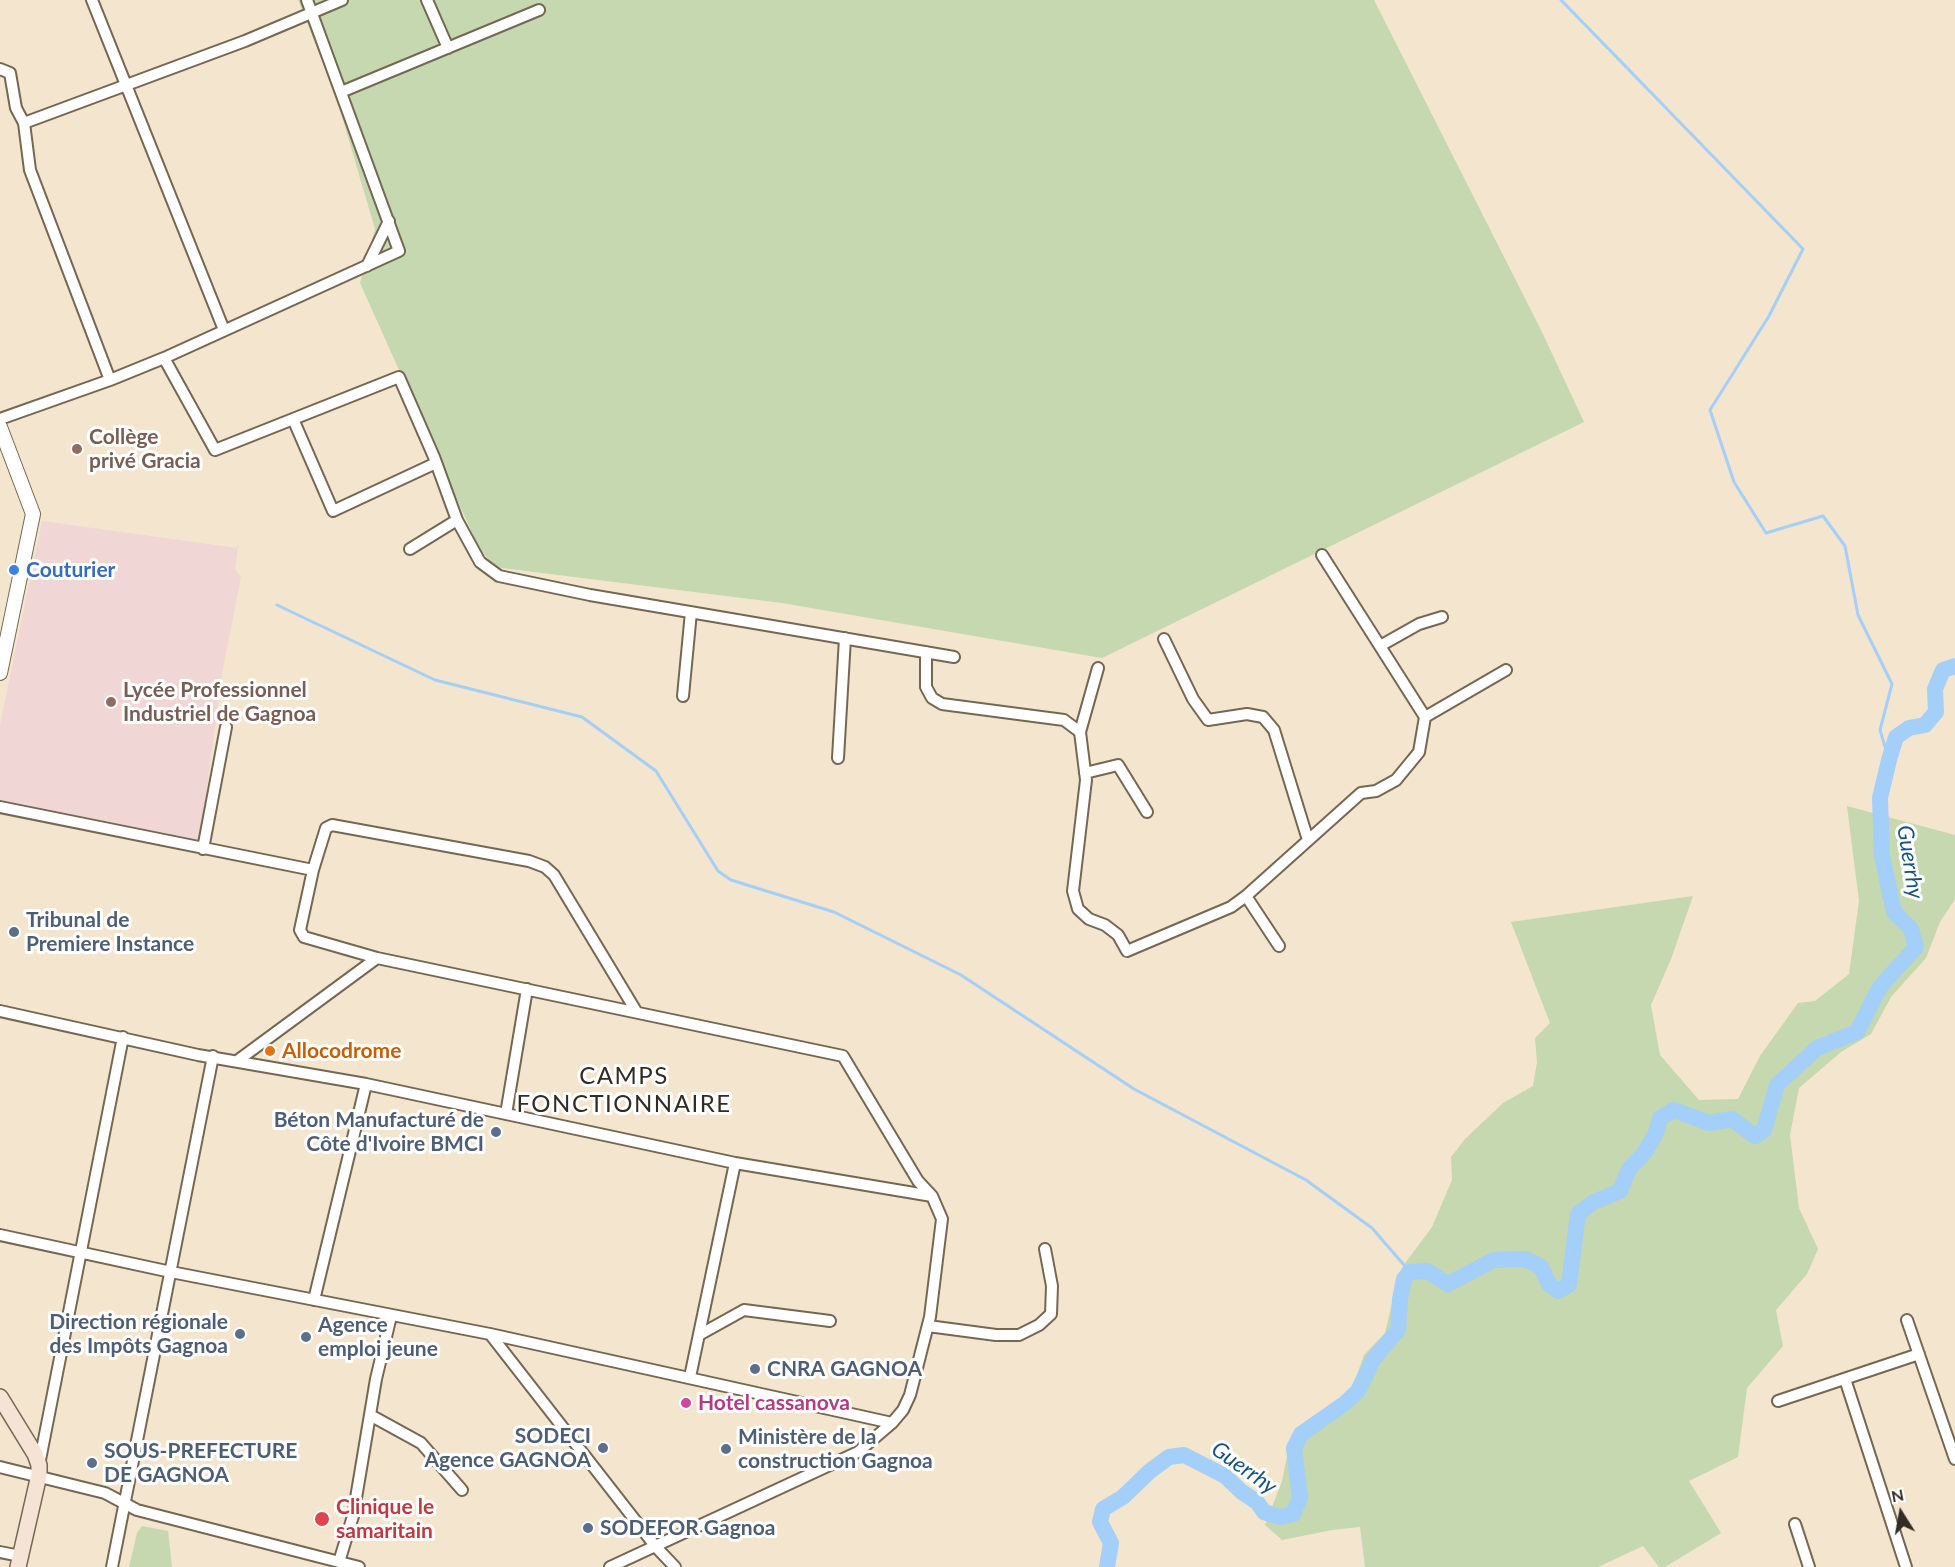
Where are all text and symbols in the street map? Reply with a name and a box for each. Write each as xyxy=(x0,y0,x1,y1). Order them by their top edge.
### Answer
place label: Collège privé Gracia xyxy=(89,424,201,474)
marker: Collège privé Gracia xyxy=(70,442,84,456)
place label: Couturier xyxy=(26,557,115,583)
marker: Couturier xyxy=(7,563,21,577)
place label: Lycée Professionnel Industriel de Gagnoa xyxy=(123,677,316,727)
marker: Lycée Professionnel Industriel de Gagnoa xyxy=(104,695,118,709)
water label: Guerrhy xyxy=(1891,823,1929,901)
place label: Tribunal de Premiere Instance xyxy=(26,907,194,957)
marker: Tribunal de Premiere Instance xyxy=(7,925,21,939)
place label: Allocodrome xyxy=(282,1038,401,1064)
marker: Allocodrome xyxy=(263,1044,277,1058)
district label: CAMPS FONCTIONNAIRE xyxy=(516,1062,732,1118)
place label: Béton Manufacturé de Côte d'Ivoire BMCI xyxy=(274,1107,484,1157)
marker: Béton Manufacturé de Côte d'Ivoire BMCI xyxy=(489,1125,503,1139)
place label: Direction régionale des Impôts Gagnoa xyxy=(49,1309,228,1359)
place label: Agence emploi jeune xyxy=(318,1312,438,1362)
marker: Direction régionale des Impôts Gagnoa xyxy=(233,1327,247,1341)
marker: Agence emploi jeune xyxy=(299,1330,313,1344)
place label: CNRA GAGNOA xyxy=(767,1356,922,1382)
marker: CNRA GAGNOA xyxy=(748,1362,762,1376)
place label: Hotel cassanova xyxy=(698,1390,850,1416)
marker: Hotel cassanova xyxy=(679,1396,693,1410)
place label: SODECI Agence GAGNOA xyxy=(424,1423,591,1473)
place label: Ministère de la construction Gagnoa xyxy=(738,1424,933,1474)
water label: Guerrhy xyxy=(1206,1436,1282,1500)
place label: SOUS-PREFECTURE DE GAGNOA xyxy=(104,1438,297,1488)
marker: SODECI Agence GAGNOA xyxy=(596,1441,610,1455)
marker: Ministère de la construction Gagnoa xyxy=(719,1442,733,1456)
marker: SOUS-PREFECTURE DE GAGNOA xyxy=(85,1456,99,1470)
north arrow xyxy=(1871,1483,1931,1543)
text: N xyxy=(1890,1484,1905,1505)
place label: Clinique le samaritain xyxy=(336,1494,434,1544)
marker: Clinique le samaritain xyxy=(313,1510,331,1528)
place label: SODEFOR Gagnoa xyxy=(600,1515,775,1541)
marker: SODEFOR Gagnoa xyxy=(581,1521,595,1535)

